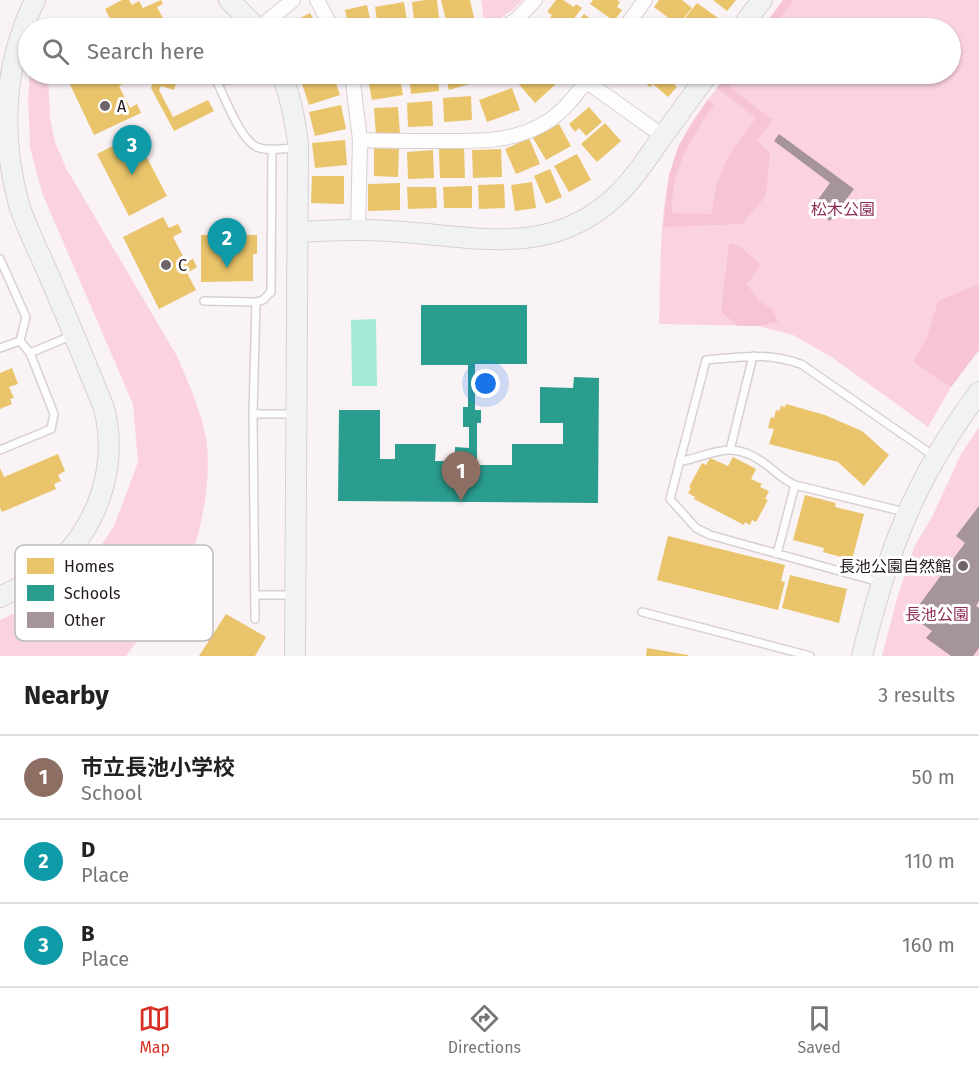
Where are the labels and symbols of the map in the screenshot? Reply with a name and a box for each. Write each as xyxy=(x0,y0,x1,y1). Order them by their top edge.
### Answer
place label: A xyxy=(117,97,127,116)
marker: A xyxy=(98,99,112,113)
pin: 3 xyxy=(112,126,152,175)
park label: 松木公園 xyxy=(811,200,875,219)
pin: 2 xyxy=(208,218,246,268)
place label: C xyxy=(178,256,187,275)
marker: C xyxy=(159,258,173,272)
your location xyxy=(471,369,500,398)
pin: 1 xyxy=(442,452,480,501)
legend xyxy=(15,545,213,641)
text: Homes xyxy=(64,557,114,576)
place label: 長池公園自然館 xyxy=(839,557,951,576)
marker: 長池公園自然館 xyxy=(956,559,970,573)
text: Schools xyxy=(64,584,121,603)
park label: 長池公園 xyxy=(905,605,969,624)
text: Other xyxy=(64,611,106,630)

